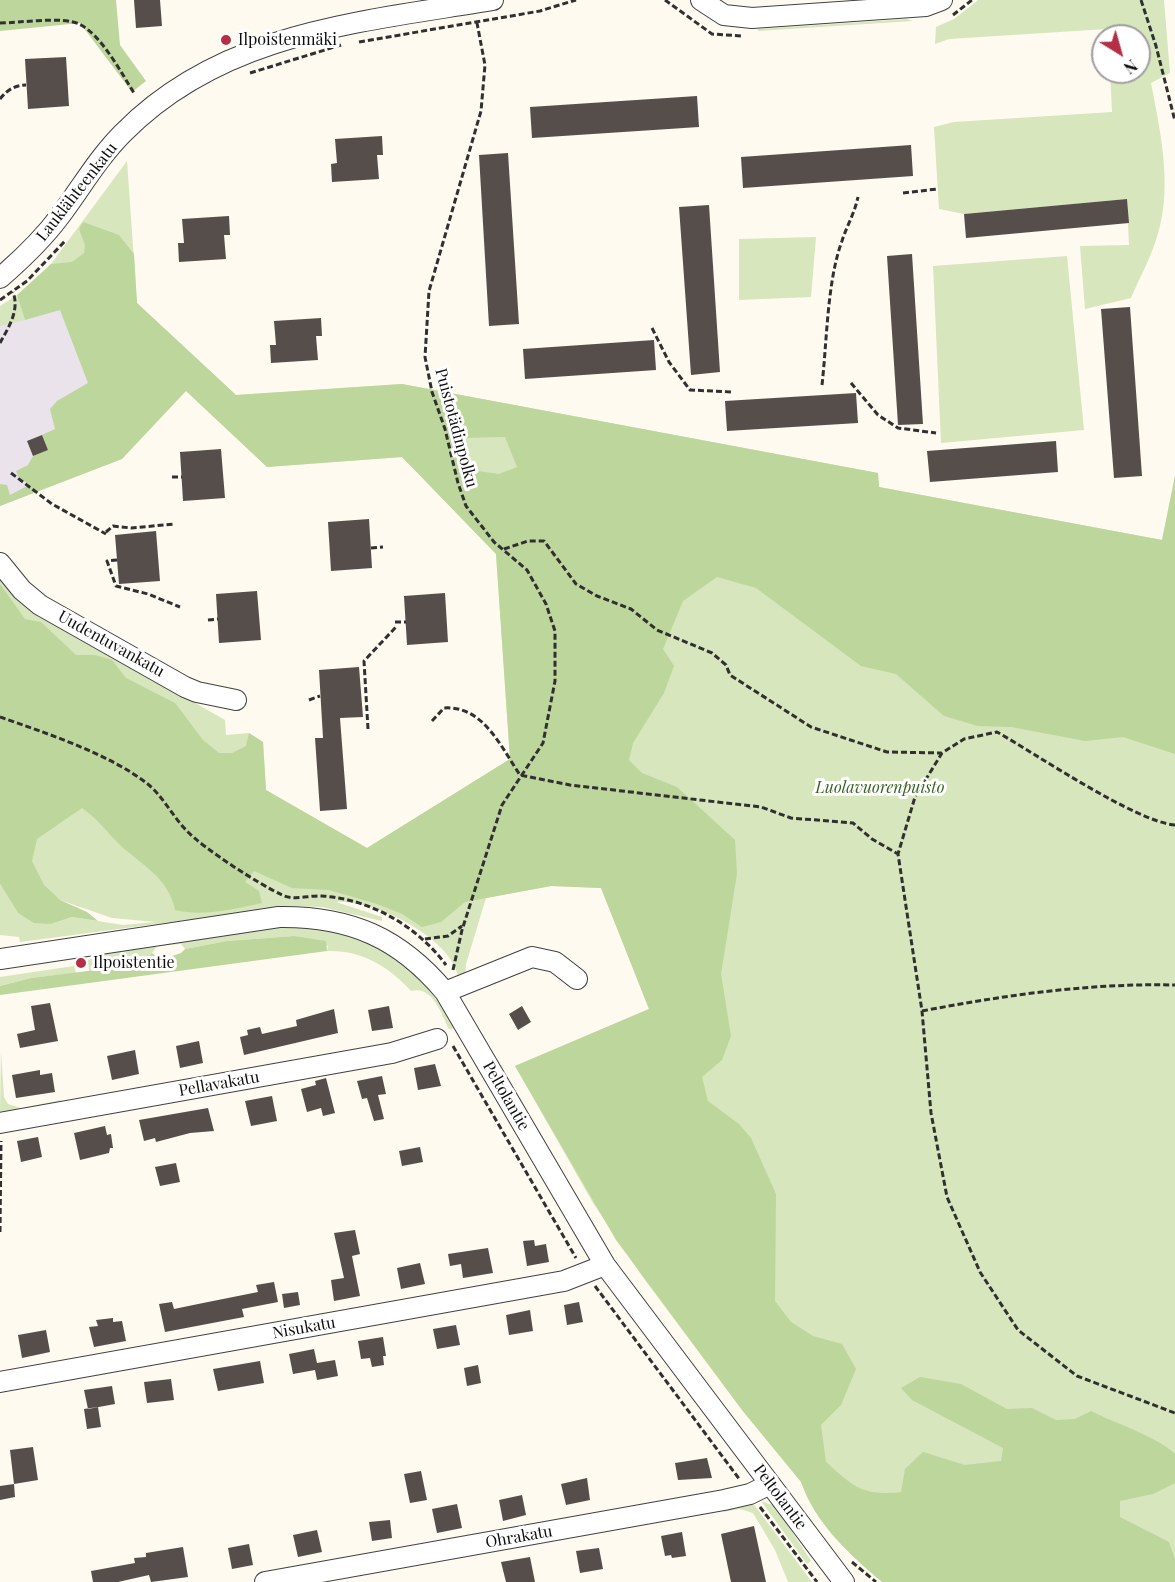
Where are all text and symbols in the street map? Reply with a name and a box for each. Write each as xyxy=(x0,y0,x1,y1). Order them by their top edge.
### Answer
north arrow xyxy=(1091,24,1151,84)
place label: Ilpoistenmäki xyxy=(238,30,337,50)
marker: Ilpoistenmäki xyxy=(219,33,233,47)
text: N xyxy=(1120,55,1142,79)
street label: Lauklähteenkatu xyxy=(33,139,121,245)
street label: Puistotädinpolku xyxy=(431,366,481,490)
street label: Uudentuvankatu xyxy=(54,607,168,681)
park label: Luolavuorenpuisto xyxy=(815,778,945,798)
place label: Ilpoistentie xyxy=(93,953,175,973)
marker: Ilpoistentie xyxy=(74,956,88,970)
street label: Peltolantie xyxy=(479,1058,533,1134)
street label: Pellavakatu xyxy=(177,1067,261,1101)
street label: Nisukatu xyxy=(271,1313,337,1343)
street label: Peltolantie xyxy=(749,1461,811,1533)
street label: Ohrakatu xyxy=(484,1522,554,1552)

